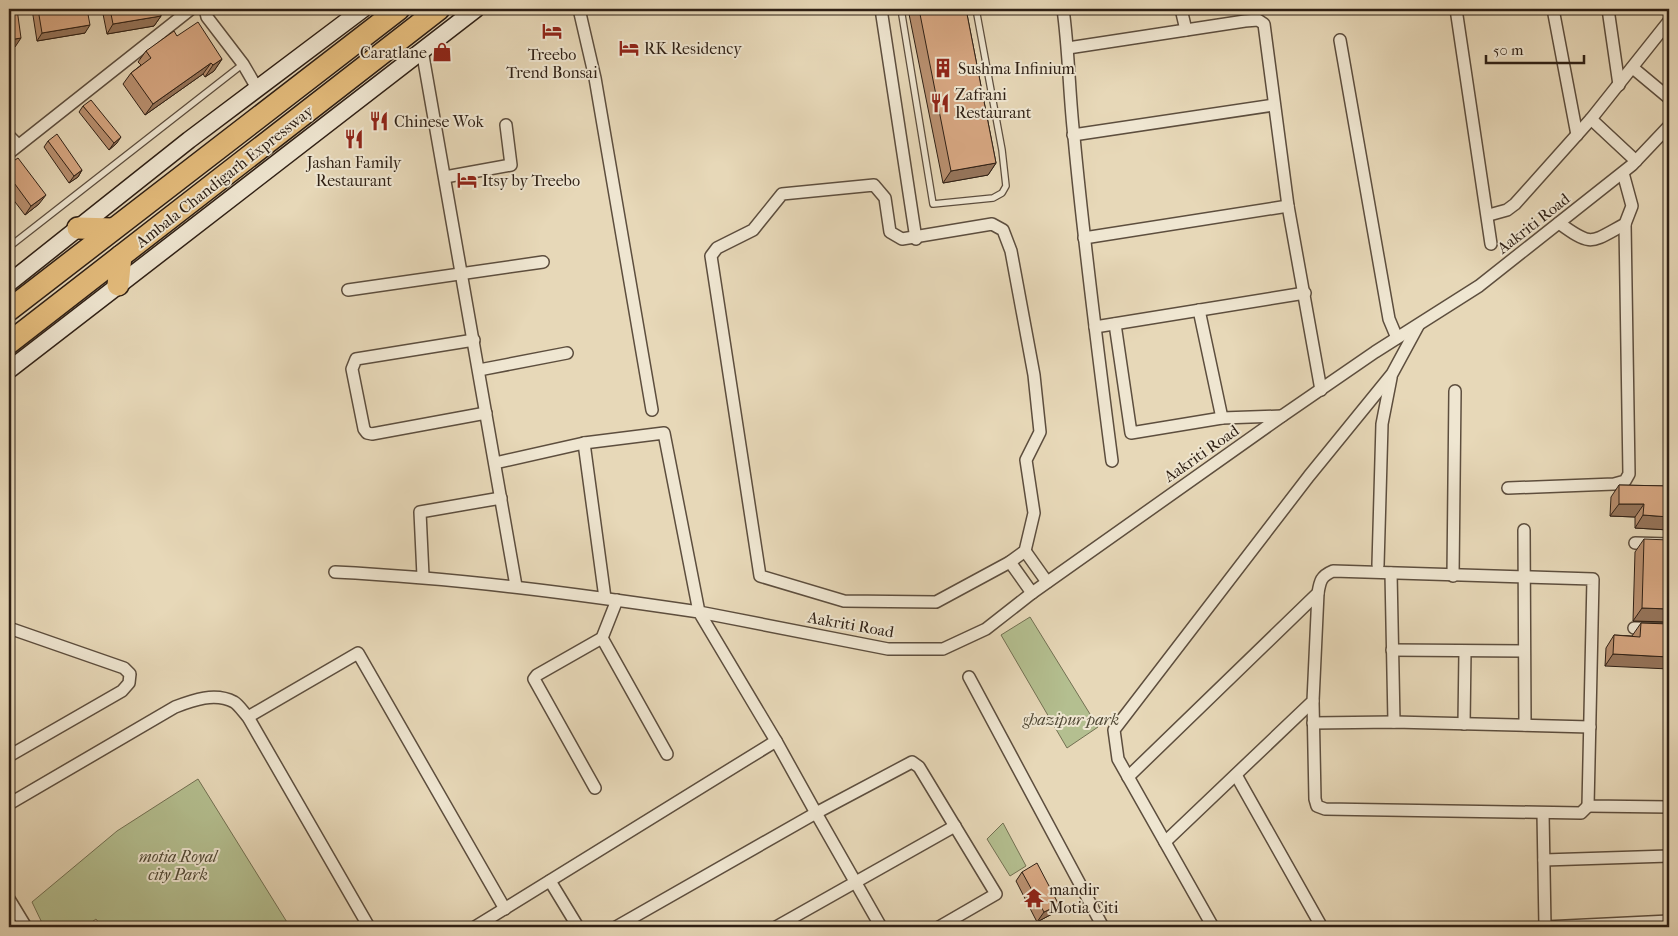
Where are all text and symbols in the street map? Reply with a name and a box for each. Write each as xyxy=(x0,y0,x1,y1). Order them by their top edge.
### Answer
hotel icon: Treebo Trend Bonsai xyxy=(541,20,563,42)
scale bar xyxy=(1486,32,1583,64)
hotel icon: RK Residency xyxy=(618,37,640,59)
place label: RK Residency xyxy=(644,39,742,58)
shop icon: Caratlane xyxy=(431,41,453,63)
text: 50 m xyxy=(1493,41,1524,59)
place label: Caratlane xyxy=(360,43,427,62)
place label: Treebo Trend Bonsai xyxy=(506,45,598,82)
building icon: Sushma Infinium xyxy=(932,57,954,79)
place label: Sushma Infinium xyxy=(958,59,1076,78)
place label: Zafrani Restaurant xyxy=(955,85,1032,122)
restaurant icon: Zafrani Restaurant xyxy=(929,92,951,114)
street label: Ambala Chandigarh Expressway xyxy=(131,101,317,252)
restaurant icon: Chinese Wok xyxy=(368,110,390,132)
place label: Chinese Wok xyxy=(394,112,485,131)
restaurant icon: Jashan Family Restaurant xyxy=(343,128,365,150)
place label: Jashan Family Restaurant xyxy=(305,153,402,190)
hotel icon: Itsy by Treebo xyxy=(456,169,478,191)
place label: Itsy by Treebo xyxy=(482,171,580,190)
street label: Aakriti Road xyxy=(1492,189,1574,258)
street label: Aakriti Road xyxy=(1159,421,1243,487)
street label: Aakriti Road xyxy=(805,607,896,641)
park label: ghazipur park xyxy=(1022,710,1119,729)
park label: motia Royal city Park xyxy=(139,847,219,884)
place label: mandir Motia Citi xyxy=(1049,880,1119,917)
temple icon: mandir Motia Citi xyxy=(1023,887,1045,909)

